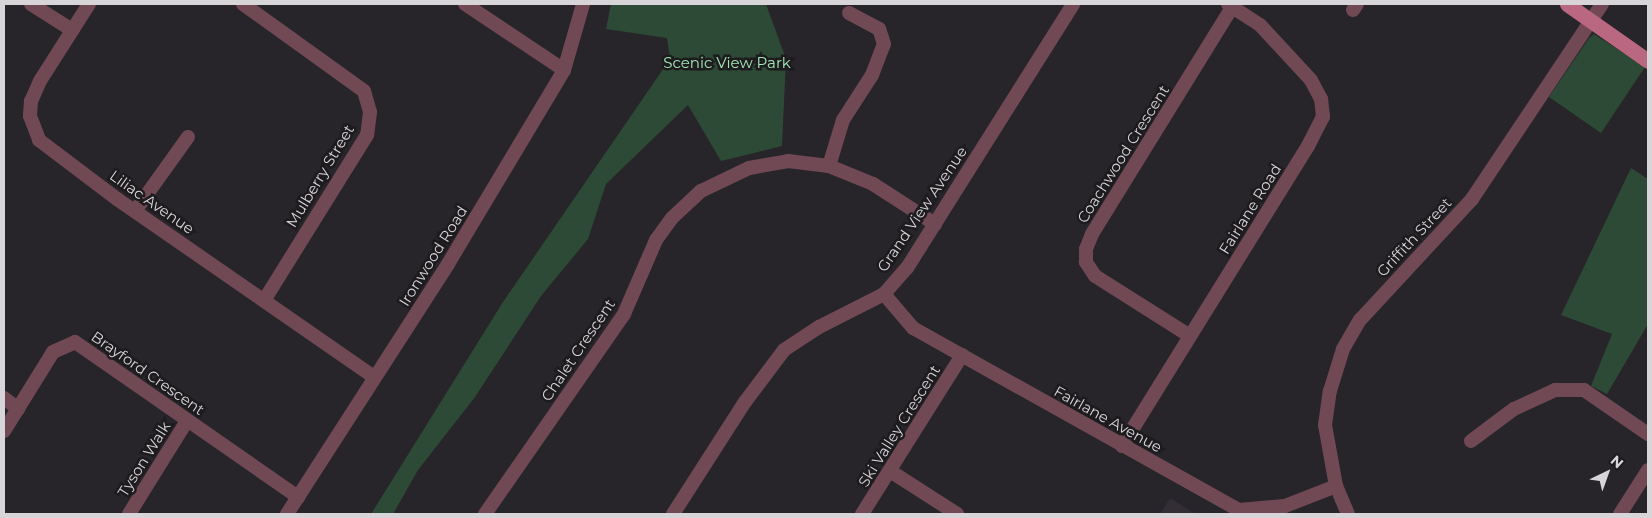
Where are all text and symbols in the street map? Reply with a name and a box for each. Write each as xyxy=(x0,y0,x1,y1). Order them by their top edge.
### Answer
park label: Scenic View Park xyxy=(663,54,791,72)
street label: Coachwood Crescent xyxy=(1073,82,1173,226)
street label: Mulberry Street xyxy=(282,121,358,231)
street label: Grand View Avenue xyxy=(873,143,971,275)
street label: Fairlane Road xyxy=(1215,160,1285,258)
street label: Liliac Avenue xyxy=(106,166,198,238)
street label: Griffith Street xyxy=(1373,194,1455,280)
street label: Ironwood Road xyxy=(395,203,471,309)
street label: Chalet Crescent xyxy=(537,296,619,404)
street label: Brayford Crescent xyxy=(88,327,208,419)
street label: Ski Valley Crescent xyxy=(854,362,944,490)
street label: Fairlane Avenue xyxy=(1051,382,1165,456)
street label: Tyson Walk xyxy=(114,418,174,500)
north arrow xyxy=(1582,448,1632,498)
text: N xyxy=(1607,451,1627,472)

